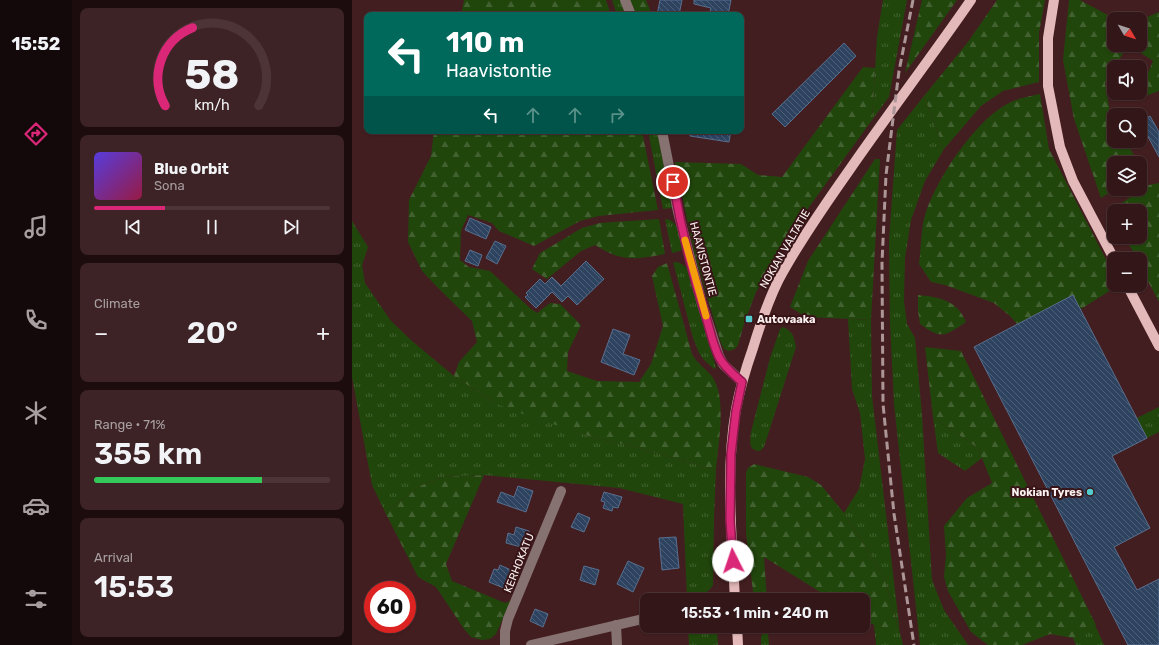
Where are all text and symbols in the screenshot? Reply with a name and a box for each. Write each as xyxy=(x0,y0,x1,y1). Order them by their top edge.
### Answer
north arrow xyxy=(1107,12,1147,52)
map controls xyxy=(1107,12,1147,292)
text: 110 m xyxy=(446,26,524,59)
icon: left xyxy=(380,28,432,80)
text: 15:52 xyxy=(11,33,61,55)
text: 58 xyxy=(184,50,240,99)
text: Haavistontie xyxy=(446,60,552,82)
button: sound xyxy=(1107,60,1147,100)
text: km/h xyxy=(194,96,230,113)
icon: left xyxy=(480,104,502,126)
icon: ahead xyxy=(522,104,544,126)
icon: ahead xyxy=(564,104,586,126)
icon: right xyxy=(606,104,628,126)
button: search xyxy=(1107,108,1147,148)
icon: directions xyxy=(22,120,50,148)
button: layers xyxy=(1107,156,1147,196)
text: Blue Orbit xyxy=(154,160,229,178)
pin xyxy=(656,165,690,199)
icon: arrive xyxy=(662,171,684,193)
text: Sona xyxy=(154,178,185,193)
button: + xyxy=(1107,204,1147,244)
street label: NOKIAN VALTATIE xyxy=(757,207,813,291)
icon: music xyxy=(22,213,50,241)
icon: previous xyxy=(122,216,144,238)
icon: pause xyxy=(201,216,223,238)
icon: next xyxy=(280,216,302,238)
street label: HAAVISTONTIE xyxy=(687,220,719,298)
button: − xyxy=(1107,252,1147,292)
text: Climate xyxy=(94,296,140,311)
icon: phone xyxy=(22,306,50,334)
place label: Autovaaka xyxy=(757,313,816,326)
marker: Autovaaka xyxy=(744,314,754,324)
text: 20° xyxy=(187,315,238,351)
text: − xyxy=(94,320,108,347)
text: + xyxy=(316,320,330,347)
icon: climate xyxy=(22,399,50,427)
text: Range · 71% xyxy=(94,417,165,432)
text: 355 km xyxy=(94,436,202,472)
place label: Nokian Tyres xyxy=(1012,486,1082,499)
marker: Nokian Tyres xyxy=(1085,487,1095,497)
icon: car xyxy=(22,492,50,520)
street label: KERHOKATU xyxy=(501,531,537,595)
position arrow xyxy=(712,540,754,582)
text: Arrival xyxy=(94,550,133,565)
text: 15:53 xyxy=(94,569,174,605)
speed limit sign: 60 xyxy=(364,581,416,633)
icon: filters xyxy=(22,585,50,613)
text: 15:53 · 1 min · 240 m xyxy=(681,604,829,622)

